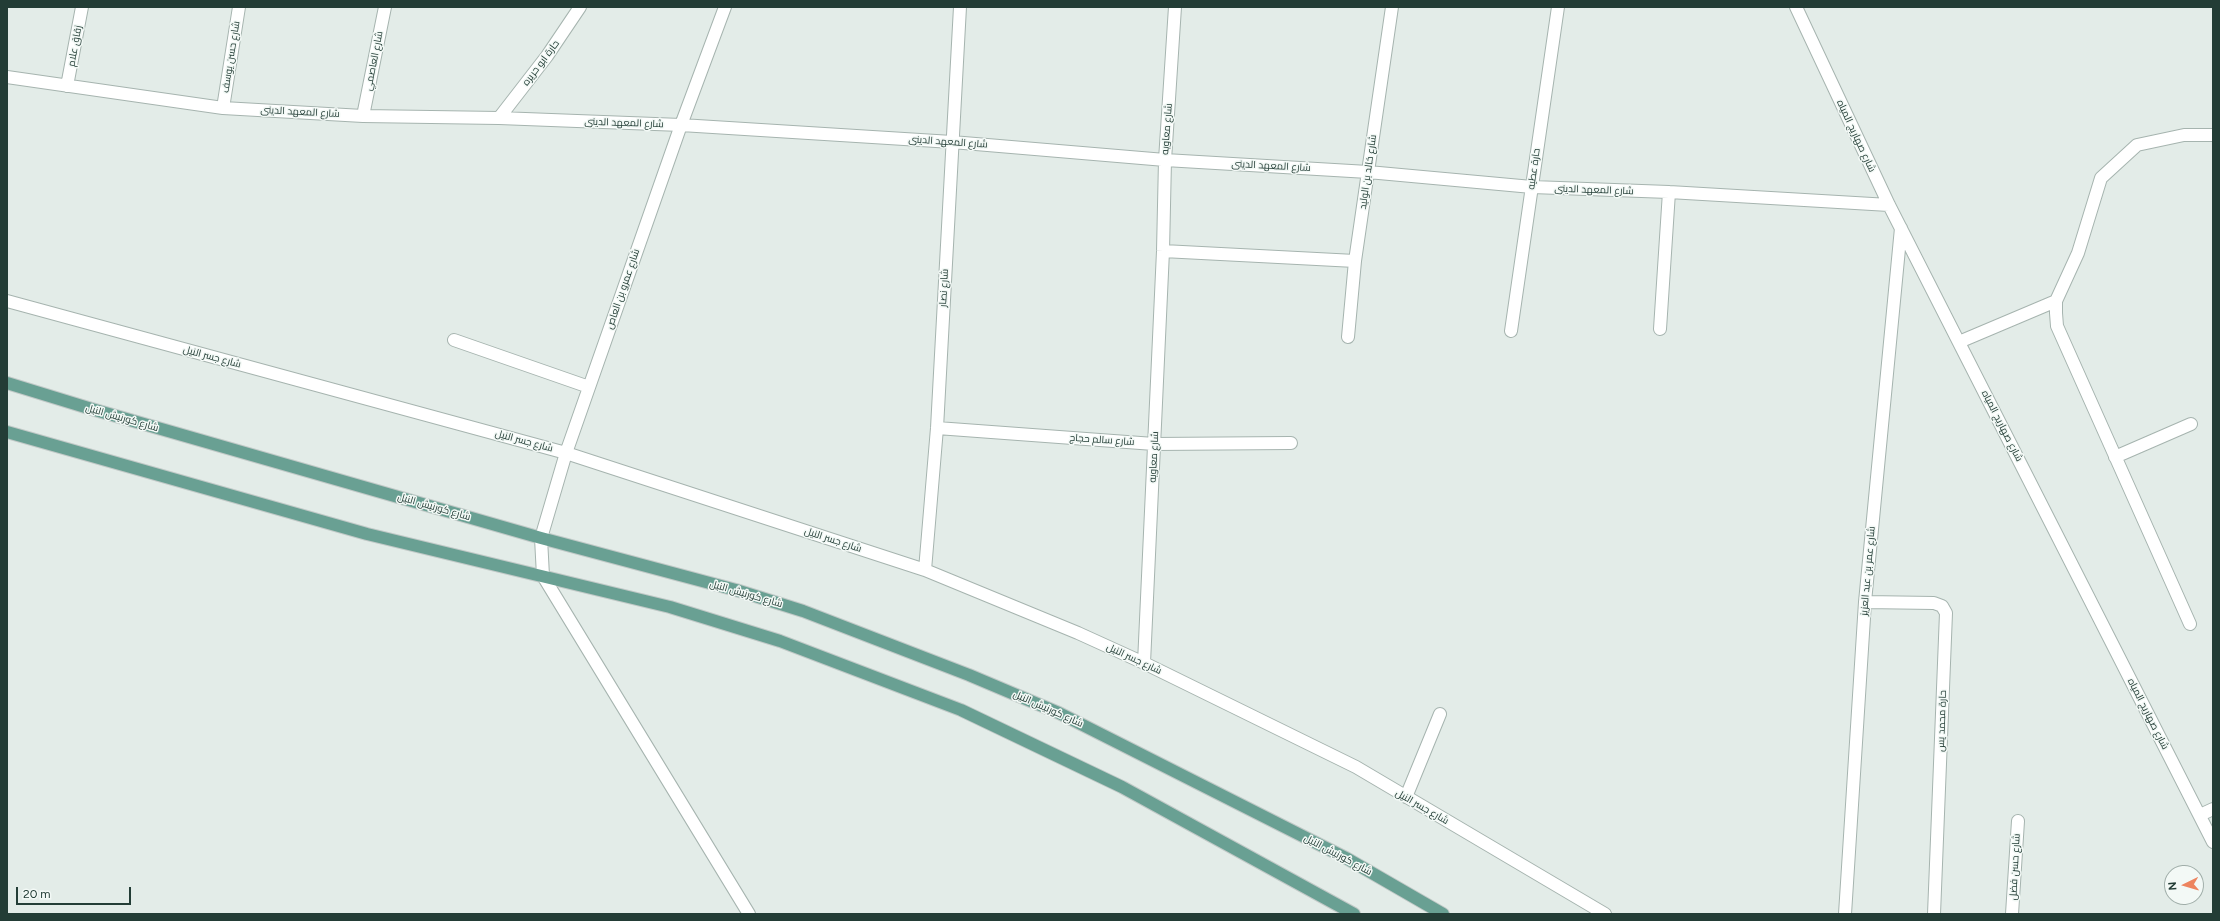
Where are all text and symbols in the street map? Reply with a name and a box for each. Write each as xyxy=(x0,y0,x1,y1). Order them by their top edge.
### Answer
street label: شارع حسن يوسف xyxy=(219,20,243,94)
street label: زقاق علام xyxy=(65,24,85,68)
street label: شارع العاصمي xyxy=(362,30,386,92)
street label: حارة ابو حريره xyxy=(520,38,562,88)
street label: شارع صهاريج المياه xyxy=(1834,98,1878,174)
street label: شارع معاويه xyxy=(1159,103,1175,155)
street label: شارع المعهد الدينى xyxy=(260,104,340,120)
street label: شارع المعهد الدينى xyxy=(584,116,664,130)
street label: شارع المعهد الدينى xyxy=(908,133,988,151)
street label: شارع خالد بن الوليد xyxy=(1357,134,1379,210)
street label: حارة عطيه xyxy=(1525,148,1543,190)
street label: شارع المعهد الدينى xyxy=(1231,158,1311,174)
street label: شارع المعهد الدينى xyxy=(1554,183,1634,197)
street label: شارع عمرو بن العاص xyxy=(604,247,642,331)
street label: شارع نصار xyxy=(937,268,951,308)
street label: شارع جسر النيل xyxy=(182,343,242,371)
street label: شارع صهاريج المياه xyxy=(1979,388,2025,464)
street label: شارع كورنيش النيل xyxy=(84,402,160,434)
street label: شارع جسر النيل xyxy=(494,427,554,455)
street label: شارع معاويه xyxy=(1147,431,1161,483)
street label: شارع سالم حجاج xyxy=(1069,432,1135,448)
street label: شارع كورنيش النيل xyxy=(396,491,472,523)
street label: شارع جسر النيل xyxy=(803,525,863,555)
street label: شارع عمر بن عبد العزيز xyxy=(1858,526,1878,616)
street label: شارع كورنيش النيل xyxy=(708,578,784,610)
street label: شارع جسر النيل xyxy=(1104,641,1164,677)
street label: شارع صهاريج المياه xyxy=(2125,676,2171,752)
street label: شارع كورنيش النيل xyxy=(1011,688,1085,730)
street label: حارة محمد يس xyxy=(1935,690,1949,752)
street label: شارع جسر النيل xyxy=(1393,787,1451,827)
street label: شارع كورنيش النيل xyxy=(1302,832,1374,878)
street label: شارع حسن فضل xyxy=(2007,833,2023,901)
north arrow xyxy=(2164,865,2204,905)
scale bar xyxy=(18,879,133,905)
text: N xyxy=(2166,881,2179,891)
text: 20 m xyxy=(23,887,51,901)

